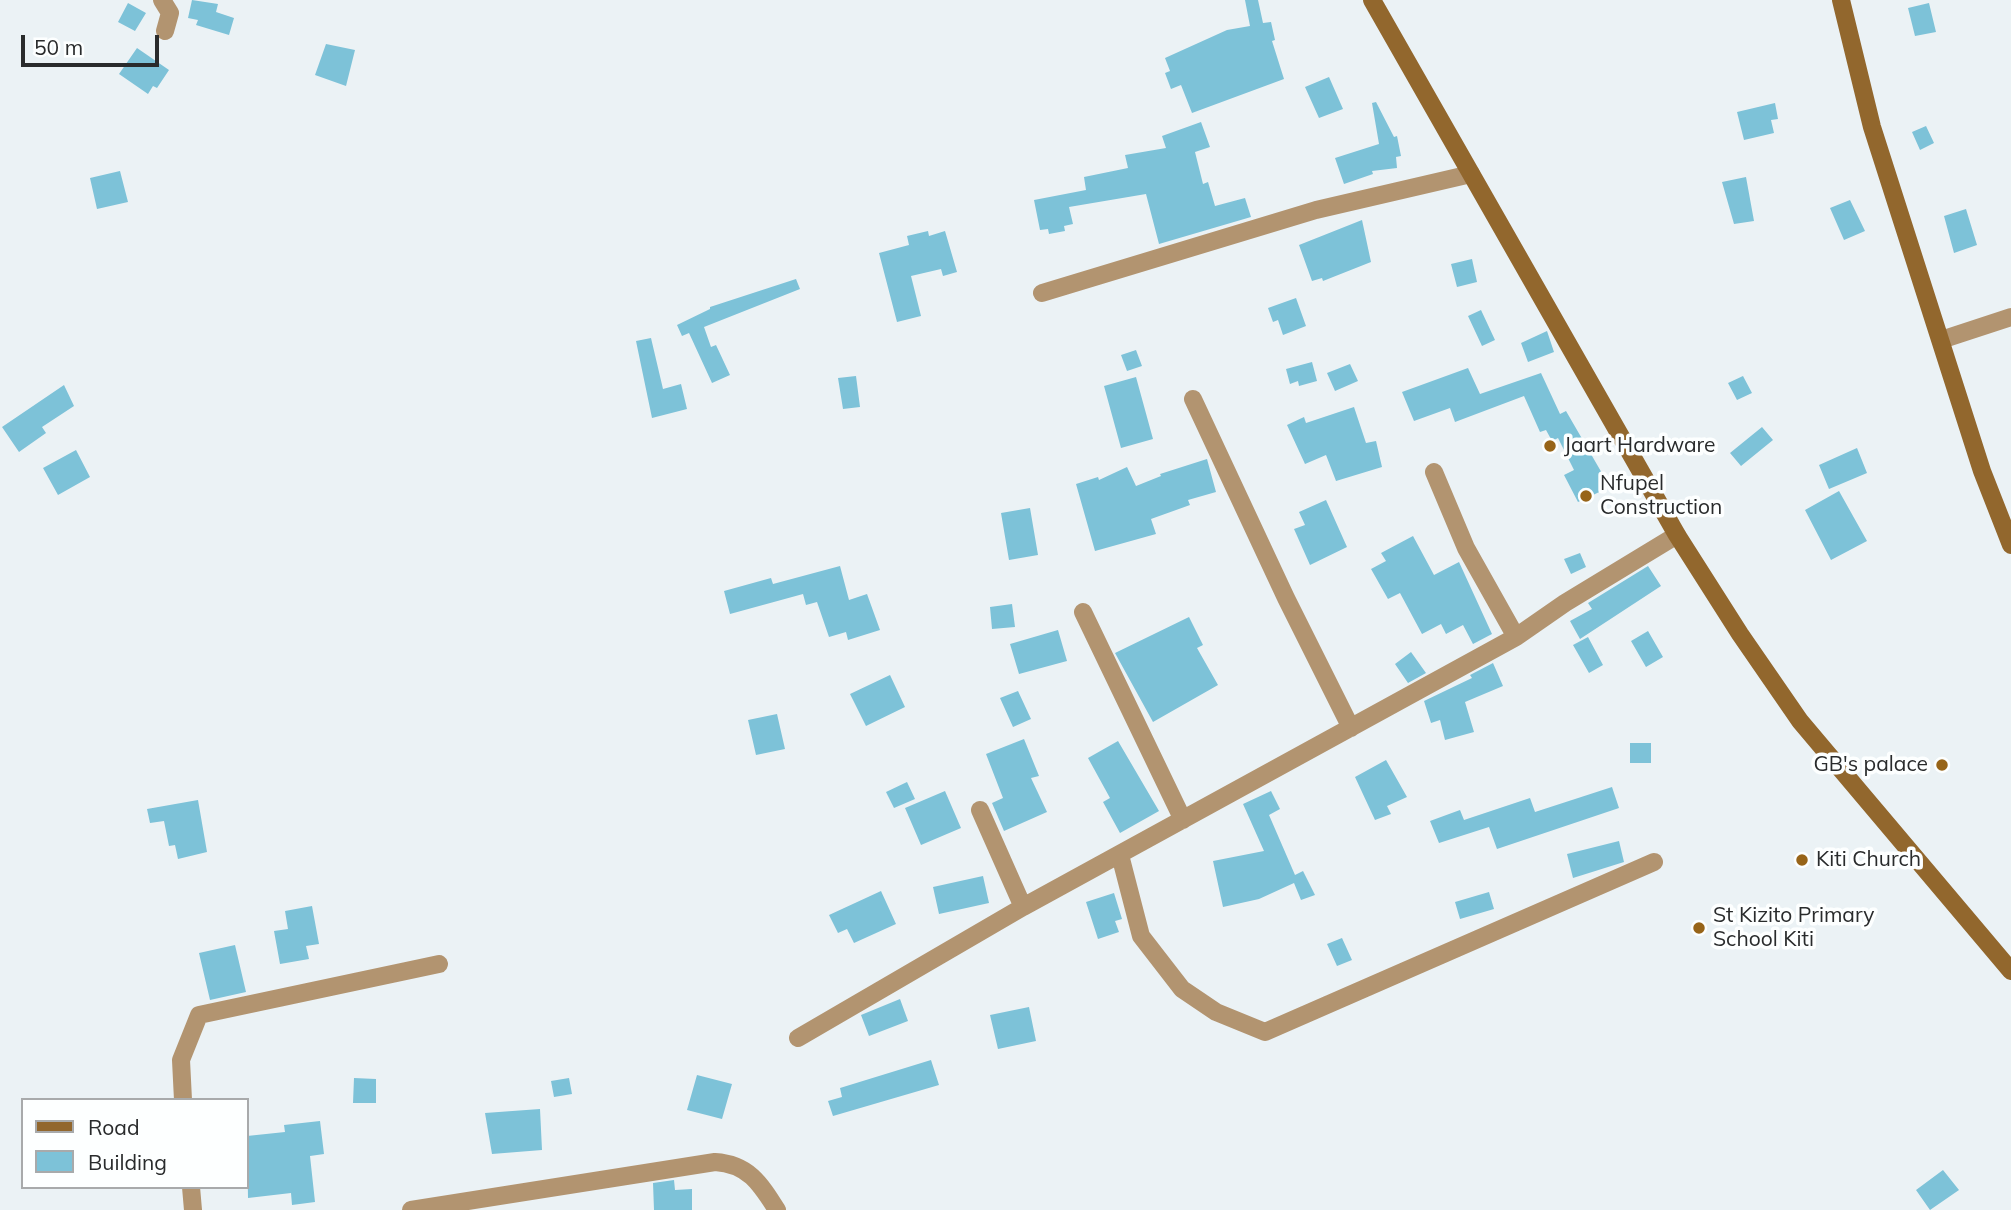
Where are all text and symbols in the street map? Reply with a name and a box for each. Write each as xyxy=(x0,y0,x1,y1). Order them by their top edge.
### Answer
scale bar xyxy=(24,21,163,65)
text: 50 m xyxy=(34,34,83,60)
place label: Jaart Hardware xyxy=(1564,433,1715,459)
marker: Jaart Hardware xyxy=(1542,438,1558,454)
place label: Nfupel Construction xyxy=(1600,471,1722,521)
marker: Nfupel Construction xyxy=(1578,488,1594,504)
place label: GB's palace xyxy=(1813,752,1928,778)
marker: GB's palace xyxy=(1934,757,1950,773)
place label: Kiti Church xyxy=(1816,847,1921,873)
marker: Kiti Church xyxy=(1794,852,1810,868)
place label: St Kizito Primary School Kiti xyxy=(1713,903,1874,953)
marker: St Kizito Primary School Kiti xyxy=(1691,920,1707,936)
legend xyxy=(21,1098,248,1189)
text: Road xyxy=(88,1114,139,1140)
text: Building xyxy=(88,1149,167,1175)

